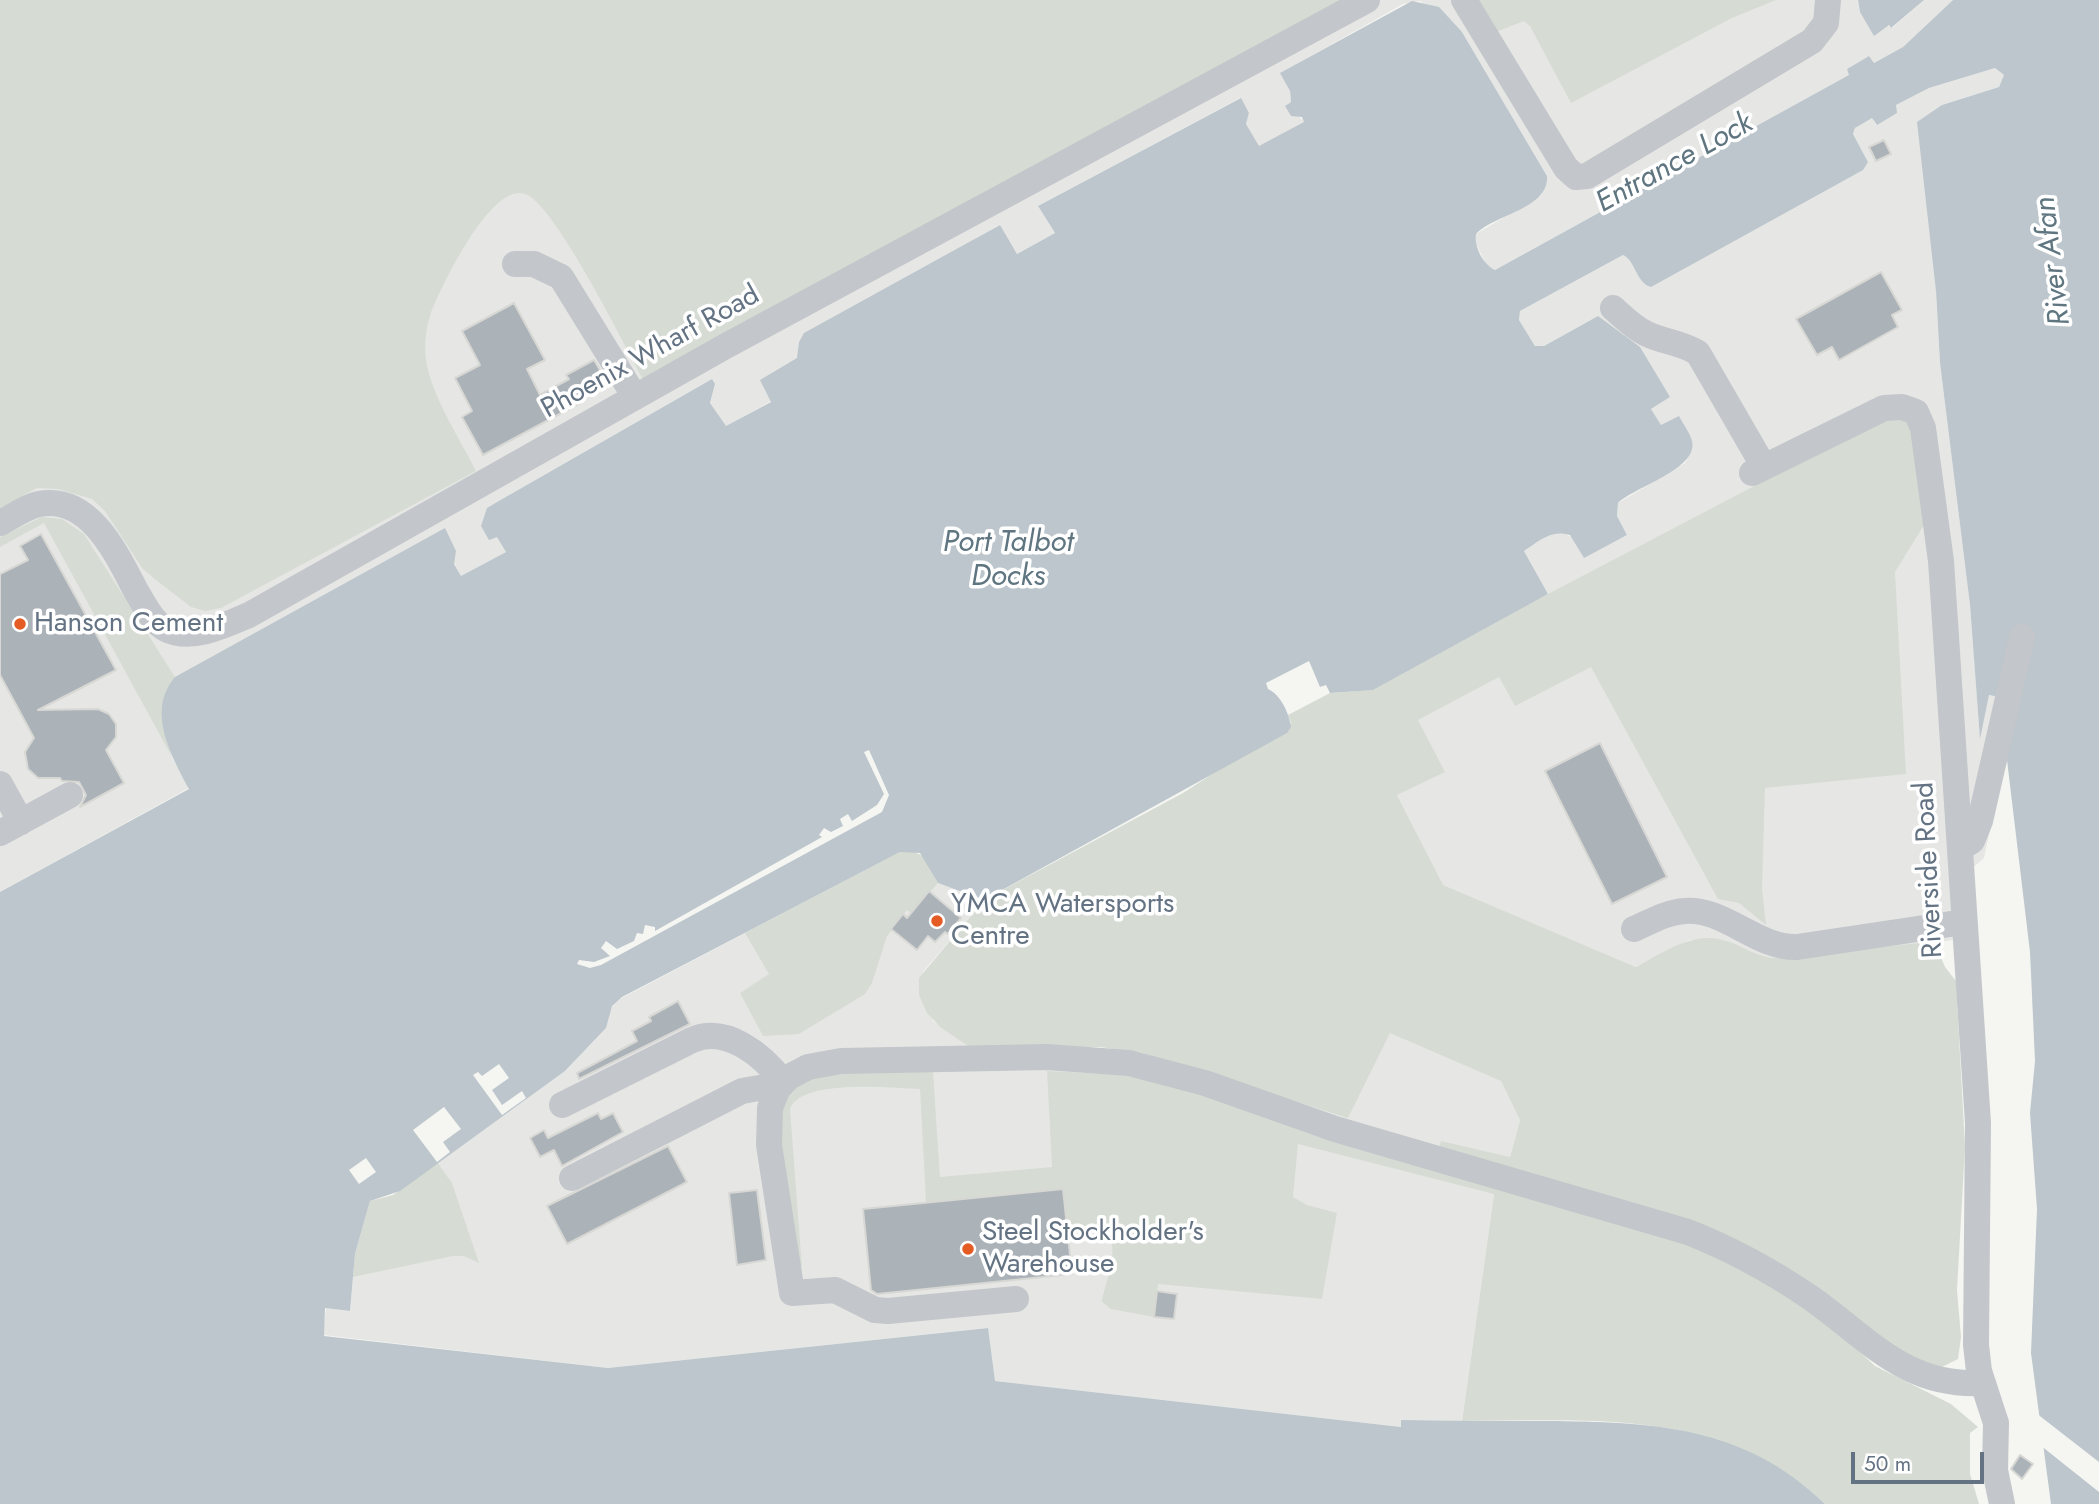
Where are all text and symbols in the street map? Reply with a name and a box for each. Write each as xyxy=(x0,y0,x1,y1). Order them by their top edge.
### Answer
water label: Entrance Lock xyxy=(1590,106,1760,222)
water label: River Afan xyxy=(2028,194,2080,328)
street label: Phoenix Wharf Road xyxy=(536,279,766,427)
water label: Port Talbot Docks xyxy=(943,526,1073,596)
place label: Hanson Cement xyxy=(34,607,223,641)
marker: Hanson Cement xyxy=(12,616,28,632)
street label: Riverside Road xyxy=(1909,781,1951,959)
place label: YMCA Watersports Centre xyxy=(951,888,1174,954)
marker: YMCA Watersports Centre xyxy=(929,913,945,929)
place label: Steel Stockholder's Warehouse xyxy=(982,1216,1204,1282)
marker: Steel Stockholder's Warehouse xyxy=(960,1241,976,1257)
scale bar xyxy=(1854,1438,1987,1482)
text: 50 m xyxy=(1864,1449,1911,1479)

